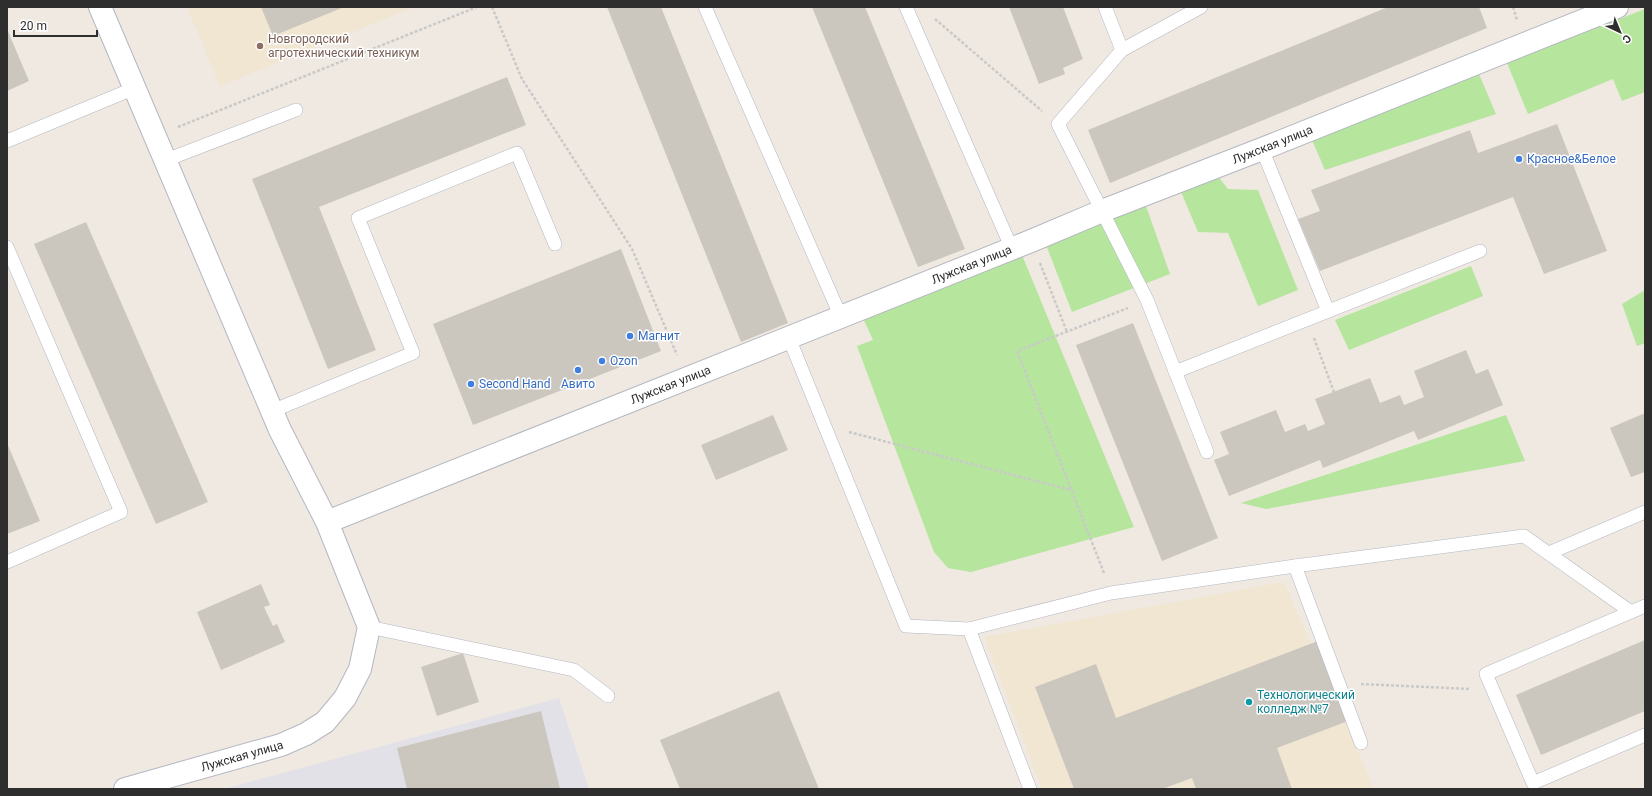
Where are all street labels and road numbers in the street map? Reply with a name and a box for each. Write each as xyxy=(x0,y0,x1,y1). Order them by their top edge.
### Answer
street label: Лужская улица xyxy=(1230,122,1315,167)
street label: Лужская улица xyxy=(929,242,1014,287)
street label: Лужская улица xyxy=(629,363,713,407)
street label: Лужская улица xyxy=(199,738,285,774)

